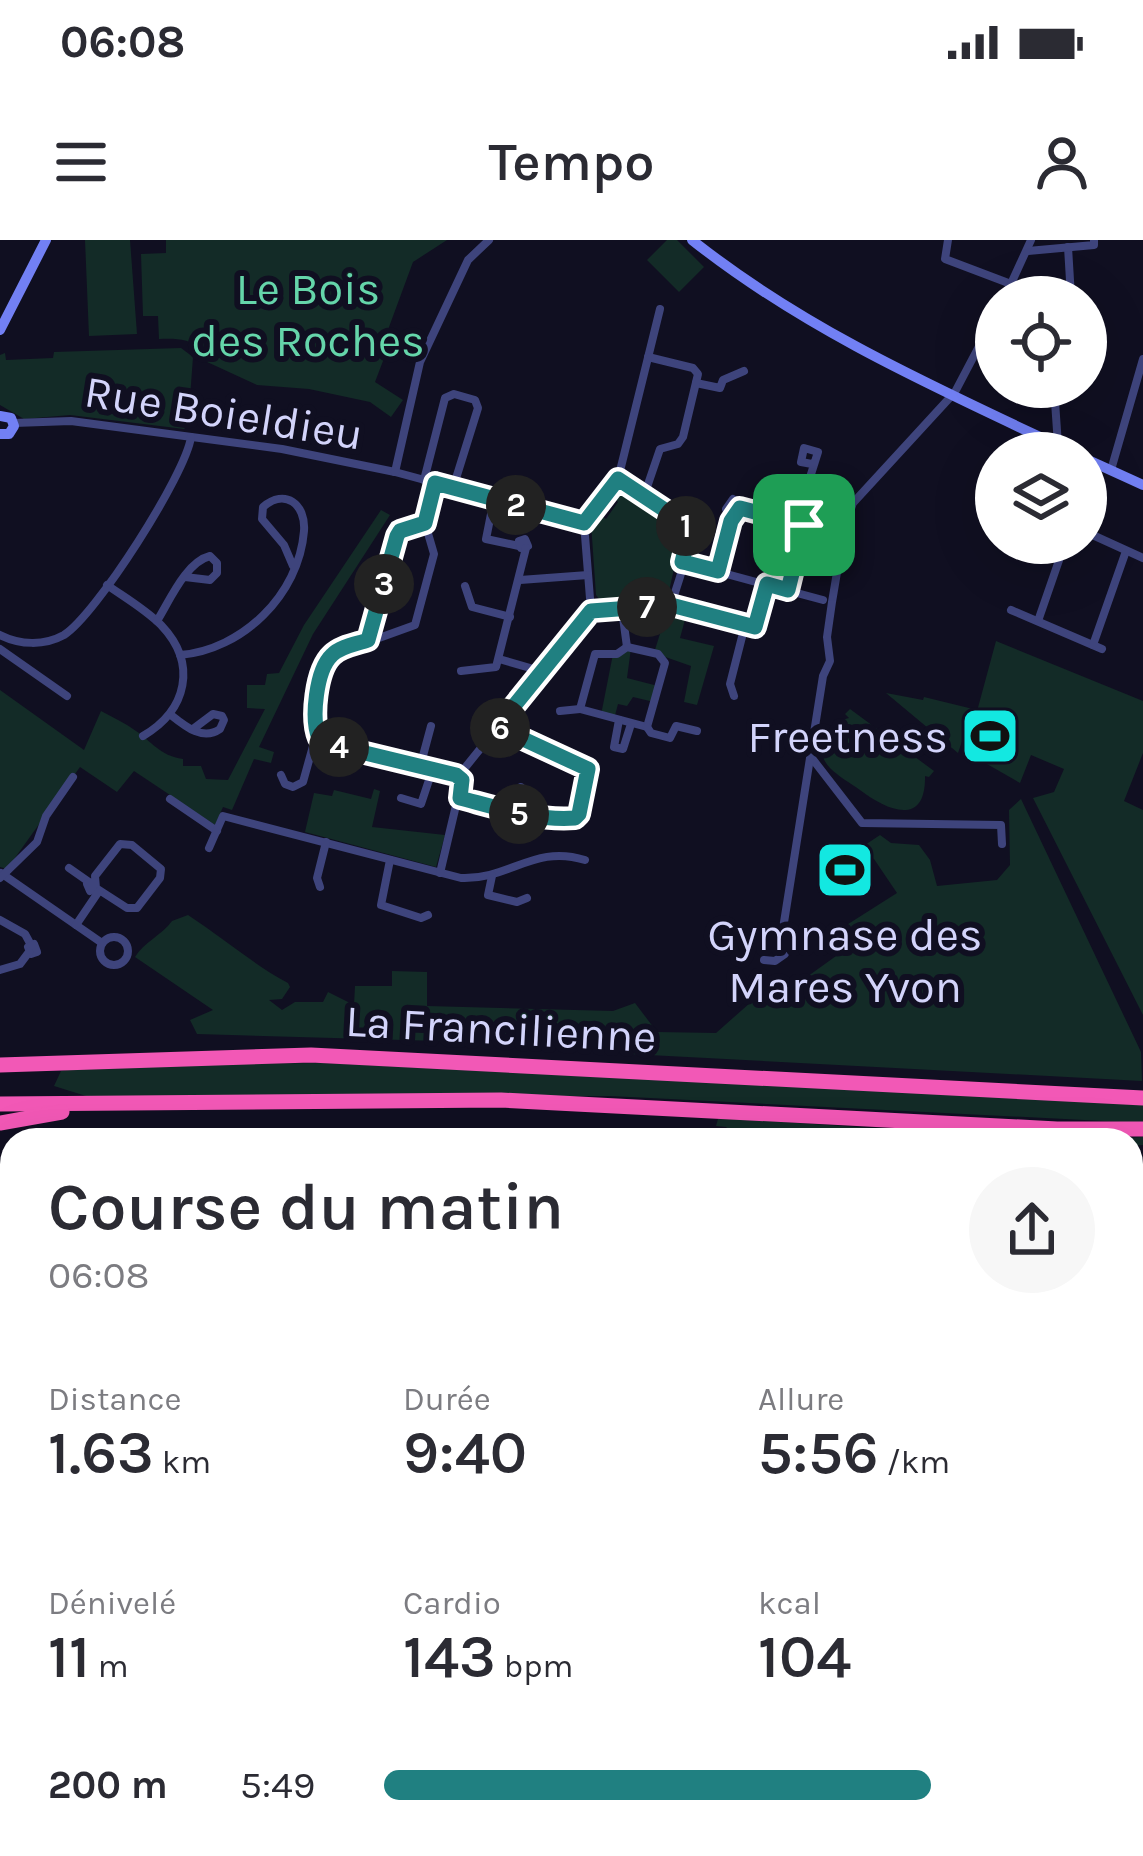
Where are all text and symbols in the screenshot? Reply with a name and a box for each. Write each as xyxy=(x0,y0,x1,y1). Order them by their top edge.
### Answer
text: 06:08 xyxy=(60,16,185,68)
icon: menu xyxy=(48,129,114,195)
icon: person xyxy=(1029,129,1095,195)
text: Tempo xyxy=(488,130,655,194)
park label: Le Bois des Roches xyxy=(191,263,425,367)
map controls xyxy=(975,276,1107,564)
button: locate xyxy=(975,276,1107,408)
street label: Rue Boieldieu xyxy=(81,365,367,461)
button: layers xyxy=(975,432,1107,564)
pin xyxy=(753,474,855,576)
pin: 2 xyxy=(486,475,546,535)
text: 2 xyxy=(506,486,526,524)
icon: arrive xyxy=(771,492,837,558)
pin: 1 xyxy=(656,496,716,556)
text: 1 xyxy=(680,507,692,545)
pin: 3 xyxy=(354,554,414,614)
text: 3 xyxy=(374,565,394,603)
pin: 7 xyxy=(617,577,677,637)
text: 7 xyxy=(639,588,655,626)
pin: 6 xyxy=(470,698,530,758)
sports icon: Freetness xyxy=(959,705,1021,767)
text: 6 xyxy=(490,709,510,747)
place label: Freetness xyxy=(747,711,948,763)
pin: 4 xyxy=(309,717,369,777)
text: 4 xyxy=(329,728,349,766)
pin: 5 xyxy=(489,784,549,844)
text: 5 xyxy=(509,795,529,833)
sports icon: Gymnase des Mares Yvon xyxy=(814,839,876,901)
place label: Gymnase des Mares Yvon xyxy=(708,909,982,1013)
street label: La Francilienne xyxy=(344,995,658,1063)
button: share xyxy=(969,1167,1095,1293)
text: Course du matin xyxy=(48,1168,564,1246)
text: 06:08 xyxy=(48,1252,150,1298)
text: Distance xyxy=(48,1380,181,1418)
text: Durée xyxy=(403,1380,491,1418)
text: Allure xyxy=(758,1380,844,1418)
text: 1.63 xyxy=(48,1418,154,1488)
text: 9:40 xyxy=(403,1418,527,1488)
text: 5:56 xyxy=(758,1418,879,1488)
text: km xyxy=(154,1443,211,1481)
text: /km xyxy=(879,1443,950,1481)
text: Dénivelé xyxy=(48,1584,176,1622)
text: Cardio xyxy=(403,1584,501,1622)
text: kcal xyxy=(758,1584,821,1622)
text: 11 xyxy=(48,1622,90,1692)
text: 143 xyxy=(403,1622,496,1692)
text: 104 xyxy=(758,1622,851,1692)
text: m xyxy=(90,1647,129,1685)
text: bpm xyxy=(496,1647,573,1685)
text: 200 m xyxy=(48,1762,168,1808)
text: 5:49 xyxy=(240,1762,315,1808)

